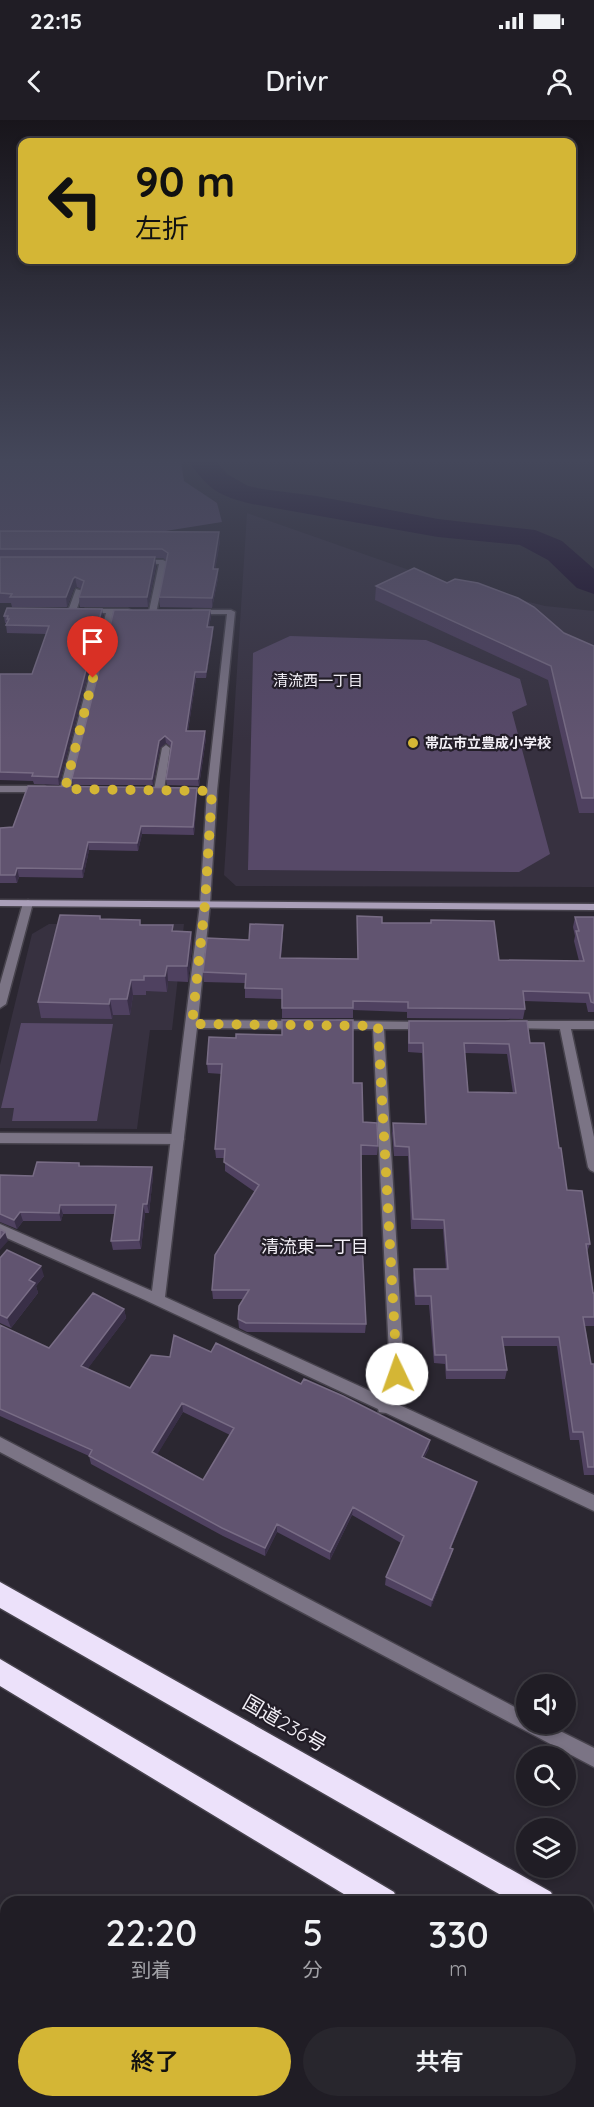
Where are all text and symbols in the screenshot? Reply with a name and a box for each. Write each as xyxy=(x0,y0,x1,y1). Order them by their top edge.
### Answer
text: 22:15 xyxy=(30,7,82,35)
text: Drivr xyxy=(266,64,328,98)
icon: back xyxy=(18,65,51,98)
icon: person xyxy=(543,65,576,98)
text: 90 m xyxy=(135,155,235,208)
icon: left xyxy=(36,162,114,240)
text: 左折 xyxy=(135,211,189,245)
pin xyxy=(67,616,118,678)
icon: arrive xyxy=(76,625,109,658)
district label: 清流西一丁目 xyxy=(273,671,363,690)
place label: 帯広市立豊成小学校 xyxy=(425,734,551,752)
marker: 帯広市立豊成小学校 xyxy=(406,736,420,750)
district label: 清流東一丁目 xyxy=(261,1235,369,1258)
position arrow xyxy=(365,1342,429,1406)
map controls xyxy=(516,1674,576,1878)
button: sound xyxy=(516,1674,576,1734)
street label: 国道236号 xyxy=(239,1689,331,1757)
button: search xyxy=(516,1746,576,1806)
button: layers xyxy=(516,1818,576,1878)
text: 22:20 xyxy=(105,1910,197,1955)
text: 5 xyxy=(302,1910,323,1955)
text: 330 xyxy=(428,1912,489,1957)
text: m xyxy=(449,1956,468,1981)
text: 到着 xyxy=(131,1957,171,1982)
text: 分 xyxy=(303,1957,323,1982)
button: 終了 xyxy=(18,2027,291,2096)
button: 共有 xyxy=(303,2027,576,2096)

